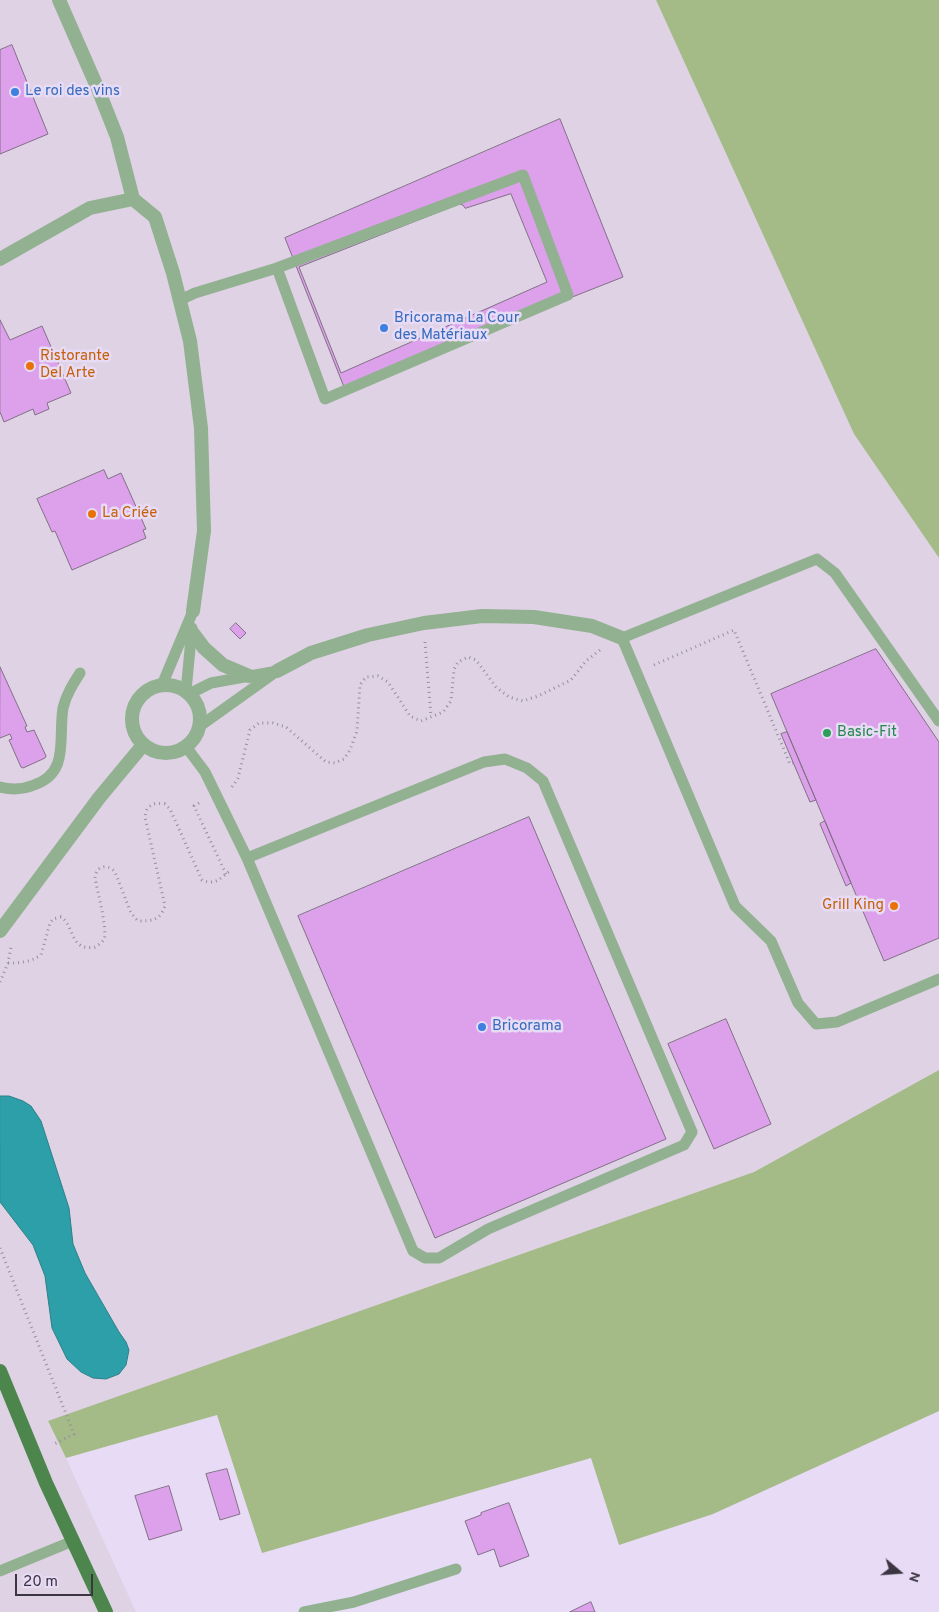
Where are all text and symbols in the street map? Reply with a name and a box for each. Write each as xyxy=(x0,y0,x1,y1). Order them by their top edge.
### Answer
place label: Le roi des vins xyxy=(25,83,120,101)
marker: Le roi des vins xyxy=(9,86,21,98)
place label: Bricorama La Cour des Matériaux xyxy=(394,310,519,345)
marker: Bricorama La Cour des Matériaux xyxy=(378,322,390,334)
place label: Ristorante Del Arte xyxy=(40,348,110,383)
marker: Ristorante Del Arte xyxy=(24,360,36,372)
place label: La Criée xyxy=(102,505,157,523)
marker: La Criée xyxy=(86,508,98,520)
place label: Basic-Fit xyxy=(837,724,897,742)
marker: Basic-Fit xyxy=(821,727,833,739)
place label: Grill King xyxy=(822,897,884,915)
marker: Grill King xyxy=(888,900,900,912)
place label: Bricorama xyxy=(492,1018,562,1036)
marker: Bricorama xyxy=(476,1021,488,1033)
north arrow xyxy=(874,1547,924,1597)
scale bar xyxy=(18,1564,95,1596)
text: N xyxy=(904,1569,923,1584)
text: 20 m xyxy=(23,1573,58,1592)

